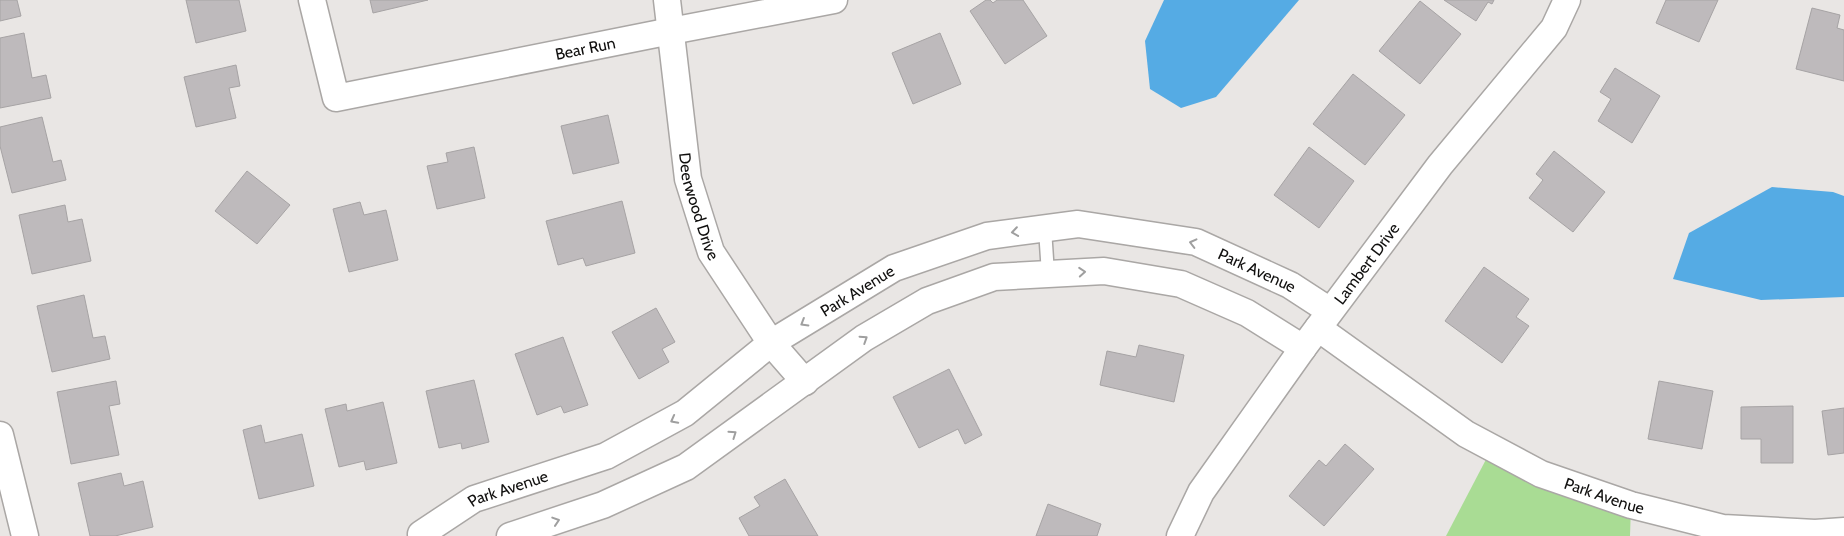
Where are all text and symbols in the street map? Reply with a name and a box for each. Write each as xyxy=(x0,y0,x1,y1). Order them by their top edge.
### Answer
street label: Bear Run xyxy=(553,33,617,63)
street label: Deerwood Drive xyxy=(675,152,723,264)
street label: Lambert Drive xyxy=(1330,219,1403,308)
one-way arrow xyxy=(1011,227,1020,237)
one-way arrow xyxy=(1190,238,1198,248)
street label: Park Avenue xyxy=(1215,244,1300,296)
street label: Park Avenue xyxy=(817,261,898,320)
one-way arrow xyxy=(1078,267,1086,278)
one-way arrow xyxy=(800,317,809,327)
one-way arrow xyxy=(859,335,868,345)
one-way arrow xyxy=(670,413,679,423)
one-way arrow xyxy=(727,431,736,440)
street label: Park Avenue xyxy=(464,466,550,510)
street label: Park Avenue xyxy=(1562,473,1646,517)
one-way arrow xyxy=(552,516,560,526)

